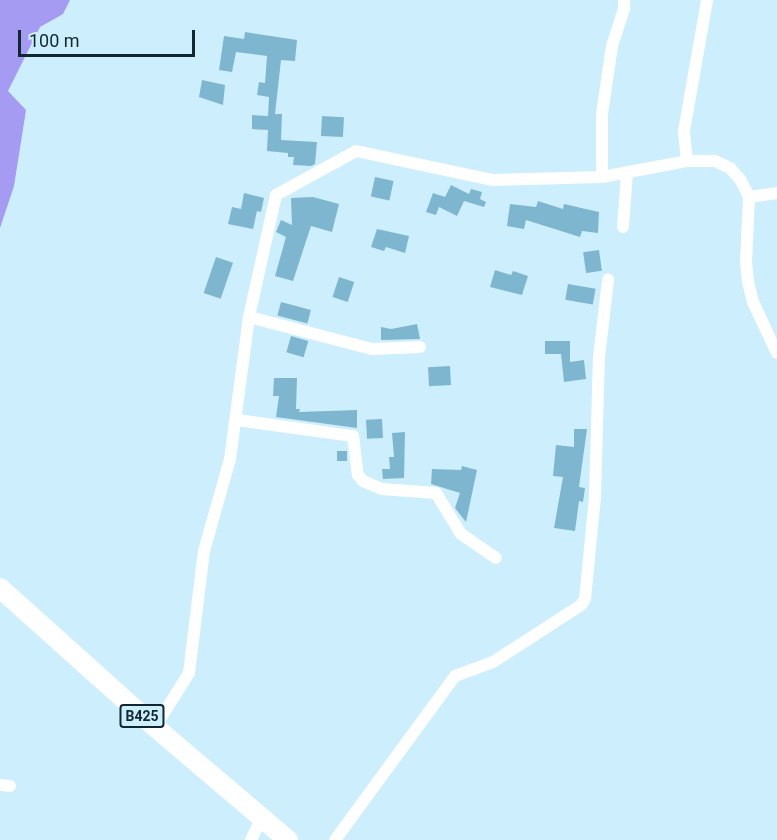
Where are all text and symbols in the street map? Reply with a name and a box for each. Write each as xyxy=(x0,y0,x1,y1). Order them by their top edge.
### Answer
scale bar xyxy=(21,18,198,56)
text: 100 m xyxy=(29,30,80,51)
road number: B425 xyxy=(118,705,166,727)

